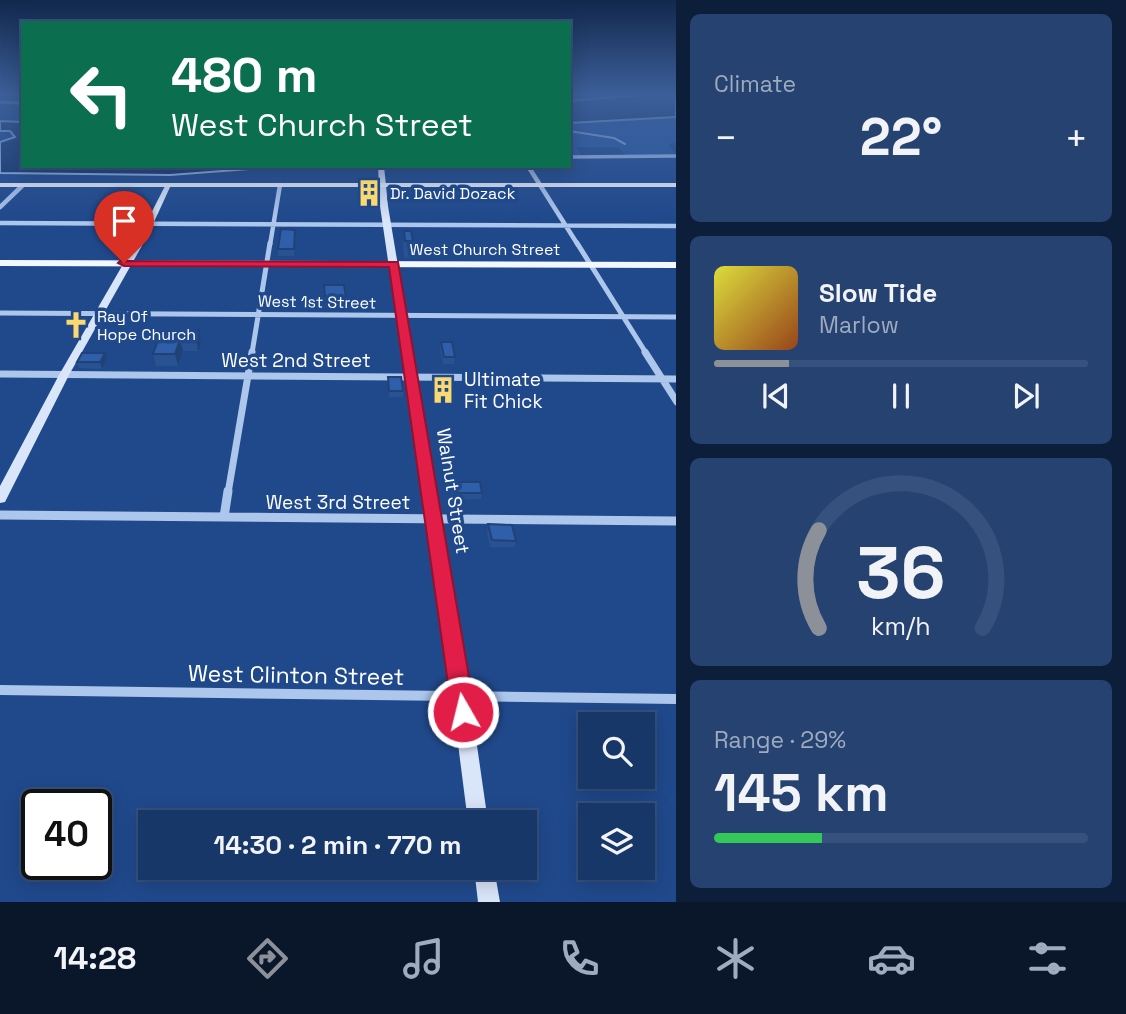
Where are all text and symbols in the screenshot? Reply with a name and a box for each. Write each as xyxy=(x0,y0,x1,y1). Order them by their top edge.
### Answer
text: 480 m xyxy=(171,44,318,106)
icon: left xyxy=(56,49,147,140)
text: Climate xyxy=(714,69,796,99)
text: 22° xyxy=(860,104,942,170)
text: West Church Street xyxy=(171,105,473,145)
text: − xyxy=(714,114,738,162)
text: + xyxy=(1064,114,1088,162)
building icon: Dr. David Dozack xyxy=(354,178,384,208)
place label: Dr. David Dozack xyxy=(390,183,516,204)
pin xyxy=(94,191,154,263)
icon: arrive xyxy=(105,202,143,240)
street label: West Church Street xyxy=(410,239,560,260)
text: Slow Tide xyxy=(819,276,937,310)
street label: West 1st Street xyxy=(258,290,376,314)
place label: Ray Of Hope Church xyxy=(97,306,196,345)
church icon: Ray Of Hope Church xyxy=(61,310,91,340)
text: Marlow xyxy=(819,310,899,340)
street label: West 2nd Street xyxy=(221,348,371,373)
place label: Ultimate Fit Chick xyxy=(464,367,543,414)
building icon: Ultimate Fit Chick xyxy=(428,375,458,405)
icon: previous xyxy=(757,377,795,415)
icon: pause xyxy=(882,377,920,415)
icon: next xyxy=(1007,377,1045,415)
street label: Walnut Street xyxy=(431,426,475,556)
street label: West 3rd Street xyxy=(266,490,410,515)
text: 36 xyxy=(856,526,946,619)
text: km/h xyxy=(871,610,931,642)
street label: West Clinton Street xyxy=(188,658,404,692)
position arrow xyxy=(426,675,500,749)
map controls xyxy=(578,712,655,880)
button: search xyxy=(578,712,655,789)
text: Range · 29% xyxy=(714,725,846,755)
text: 145 km xyxy=(714,760,889,826)
speed limit sign: 40 xyxy=(21,789,112,880)
button: layers xyxy=(578,803,655,880)
text: 14:30 · 2 min · 770 m xyxy=(214,828,462,862)
icon: directions xyxy=(243,934,292,983)
icon: music xyxy=(399,934,448,983)
icon: phone xyxy=(555,934,604,983)
icon: climate xyxy=(711,934,760,983)
icon: car xyxy=(867,934,916,983)
icon: filters xyxy=(1023,934,1072,983)
text: 14:28 xyxy=(54,938,136,978)

